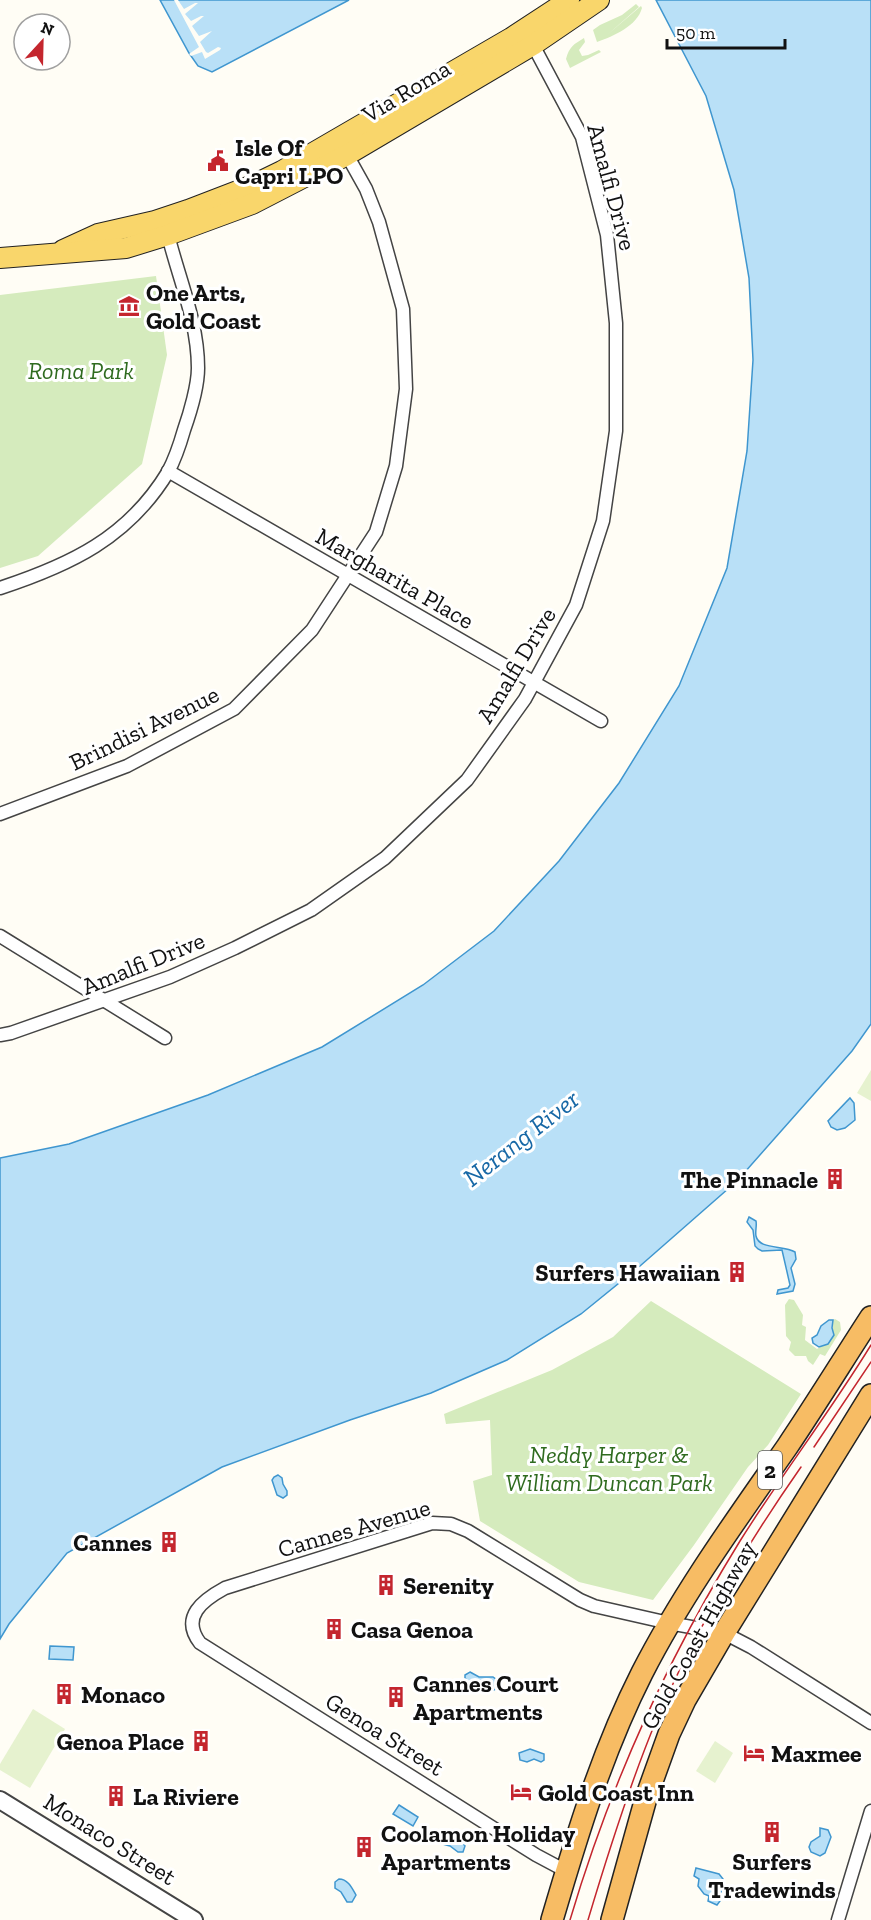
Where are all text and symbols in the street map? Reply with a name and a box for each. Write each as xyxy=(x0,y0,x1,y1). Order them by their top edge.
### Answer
north arrow xyxy=(12,12,72,72)
scale bar xyxy=(667,12,786,50)
text: N xyxy=(38,17,57,40)
text: 50 m xyxy=(676,22,716,44)
street label: Via Roma xyxy=(356,53,456,129)
street label: Amalfi Drive xyxy=(581,121,643,253)
place label: Isle Of Capri LPO xyxy=(235,133,343,190)
public building icon: Isle Of Capri LPO xyxy=(206,149,230,173)
place label: One Arts, Gold Coast xyxy=(146,278,261,335)
museum icon: One Arts, Gold Coast xyxy=(117,294,141,318)
park label: Roma Park xyxy=(28,356,134,385)
street label: Margharita Place xyxy=(311,521,479,635)
street label: Amalfi Drive xyxy=(470,602,562,728)
street label: Brindisi Avenue xyxy=(64,679,224,777)
street label: Amalfi Drive xyxy=(77,925,209,1001)
water label: Nerang River xyxy=(457,1083,585,1193)
place label: The Pinnacle xyxy=(680,1165,818,1194)
building icon: The Pinnacle xyxy=(823,1167,847,1191)
place label: Surfers Hawaiian xyxy=(535,1258,720,1287)
building icon: Surfers Hawaiian xyxy=(725,1260,749,1284)
park label: Neddy Harper & William Duncan Park xyxy=(505,1440,713,1497)
road number: 2 xyxy=(758,1451,782,1489)
street label: Cannes Avenue xyxy=(274,1492,434,1564)
place label: Cannes xyxy=(73,1528,152,1557)
building icon: Cannes xyxy=(157,1530,181,1554)
street label: Gold Coast Highway xyxy=(634,1535,762,1734)
place label: Serenity xyxy=(403,1571,494,1600)
building icon: Serenity xyxy=(374,1573,398,1597)
place label: Casa Genoa xyxy=(351,1615,473,1644)
building icon: Casa Genoa xyxy=(322,1617,346,1641)
place label: Cannes Court Apartments xyxy=(413,1669,559,1726)
place label: Monaco xyxy=(81,1680,165,1709)
building icon: Monaco xyxy=(52,1682,76,1706)
building icon: Cannes Court Apartments xyxy=(384,1685,408,1709)
street label: Genoa Street xyxy=(320,1686,450,1782)
place label: Genoa Place xyxy=(56,1727,184,1756)
building icon: Genoa Place xyxy=(189,1729,213,1753)
place label: Maxmee xyxy=(771,1739,862,1768)
hotel icon: Maxmee xyxy=(742,1741,766,1765)
place label: Gold Coast Inn xyxy=(538,1778,694,1807)
hotel icon: Gold Coast Inn xyxy=(509,1780,533,1804)
place label: La Riviere xyxy=(133,1782,239,1811)
building icon: La Riviere xyxy=(104,1784,128,1808)
street label: Monaco Street xyxy=(39,1787,182,1891)
place label: Coolamon Holiday Apartments xyxy=(381,1819,576,1876)
building icon: Surfers Tradewinds xyxy=(760,1820,784,1844)
building icon: Coolamon Holiday Apartments xyxy=(352,1835,376,1859)
place label: Surfers Tradewinds xyxy=(708,1847,836,1904)

